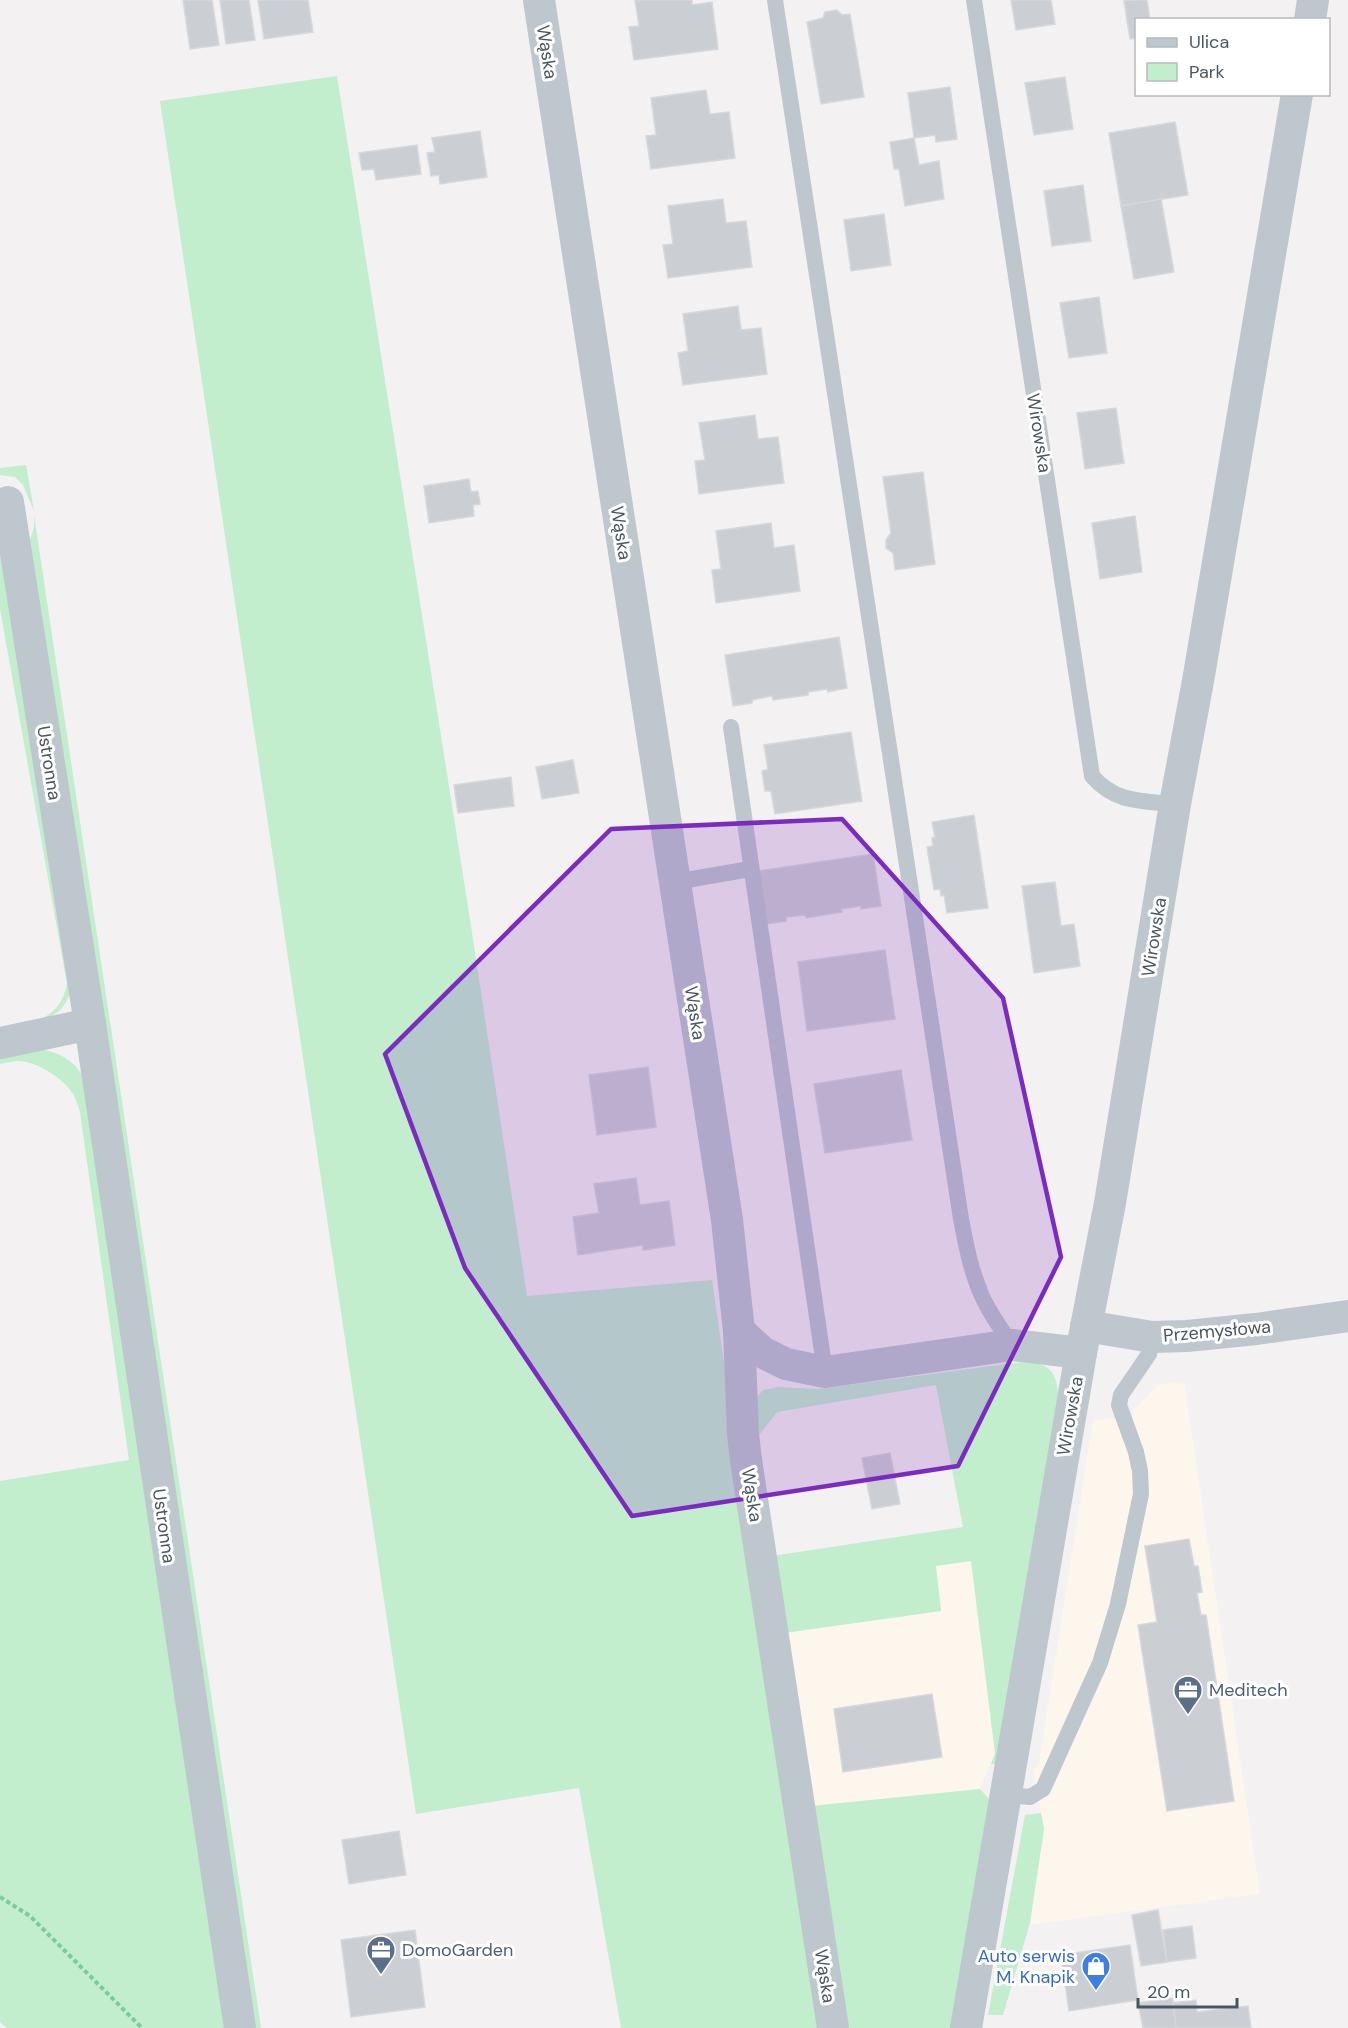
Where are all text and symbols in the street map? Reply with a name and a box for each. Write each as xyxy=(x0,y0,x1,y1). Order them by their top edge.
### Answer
legend xyxy=(1135,18,1330,96)
street label: Wąska xyxy=(531,23,563,81)
text: Ulica xyxy=(1189,30,1229,54)
text: Park xyxy=(1189,60,1225,84)
street label: Wirowska xyxy=(1021,392,1057,474)
street label: Wąska xyxy=(605,504,637,562)
street label: Ustronna xyxy=(31,724,67,802)
street label: Wirowska xyxy=(1136,896,1172,978)
street label: Wąska xyxy=(679,984,711,1042)
street label: Przemysłowa xyxy=(1162,1314,1272,1348)
street label: Wirowska xyxy=(1051,1375,1089,1457)
street label: Wąska xyxy=(736,1466,768,1524)
street label: Ustronna xyxy=(147,1487,181,1565)
office icon: Meditech xyxy=(1172,1674,1204,1716)
place label: Meditech xyxy=(1209,1678,1288,1702)
office icon: DomoGarden xyxy=(365,1934,397,1976)
place label: DomoGarden xyxy=(402,1938,513,1962)
place label: Auto serwis M. Knapik xyxy=(978,1944,1075,1989)
street label: Wąska xyxy=(809,1947,841,2005)
shop icon: Auto serwis M. Knapik xyxy=(1080,1950,1112,1992)
scale bar xyxy=(1138,1971,1237,2009)
text: 20 m xyxy=(1147,1980,1190,2004)

